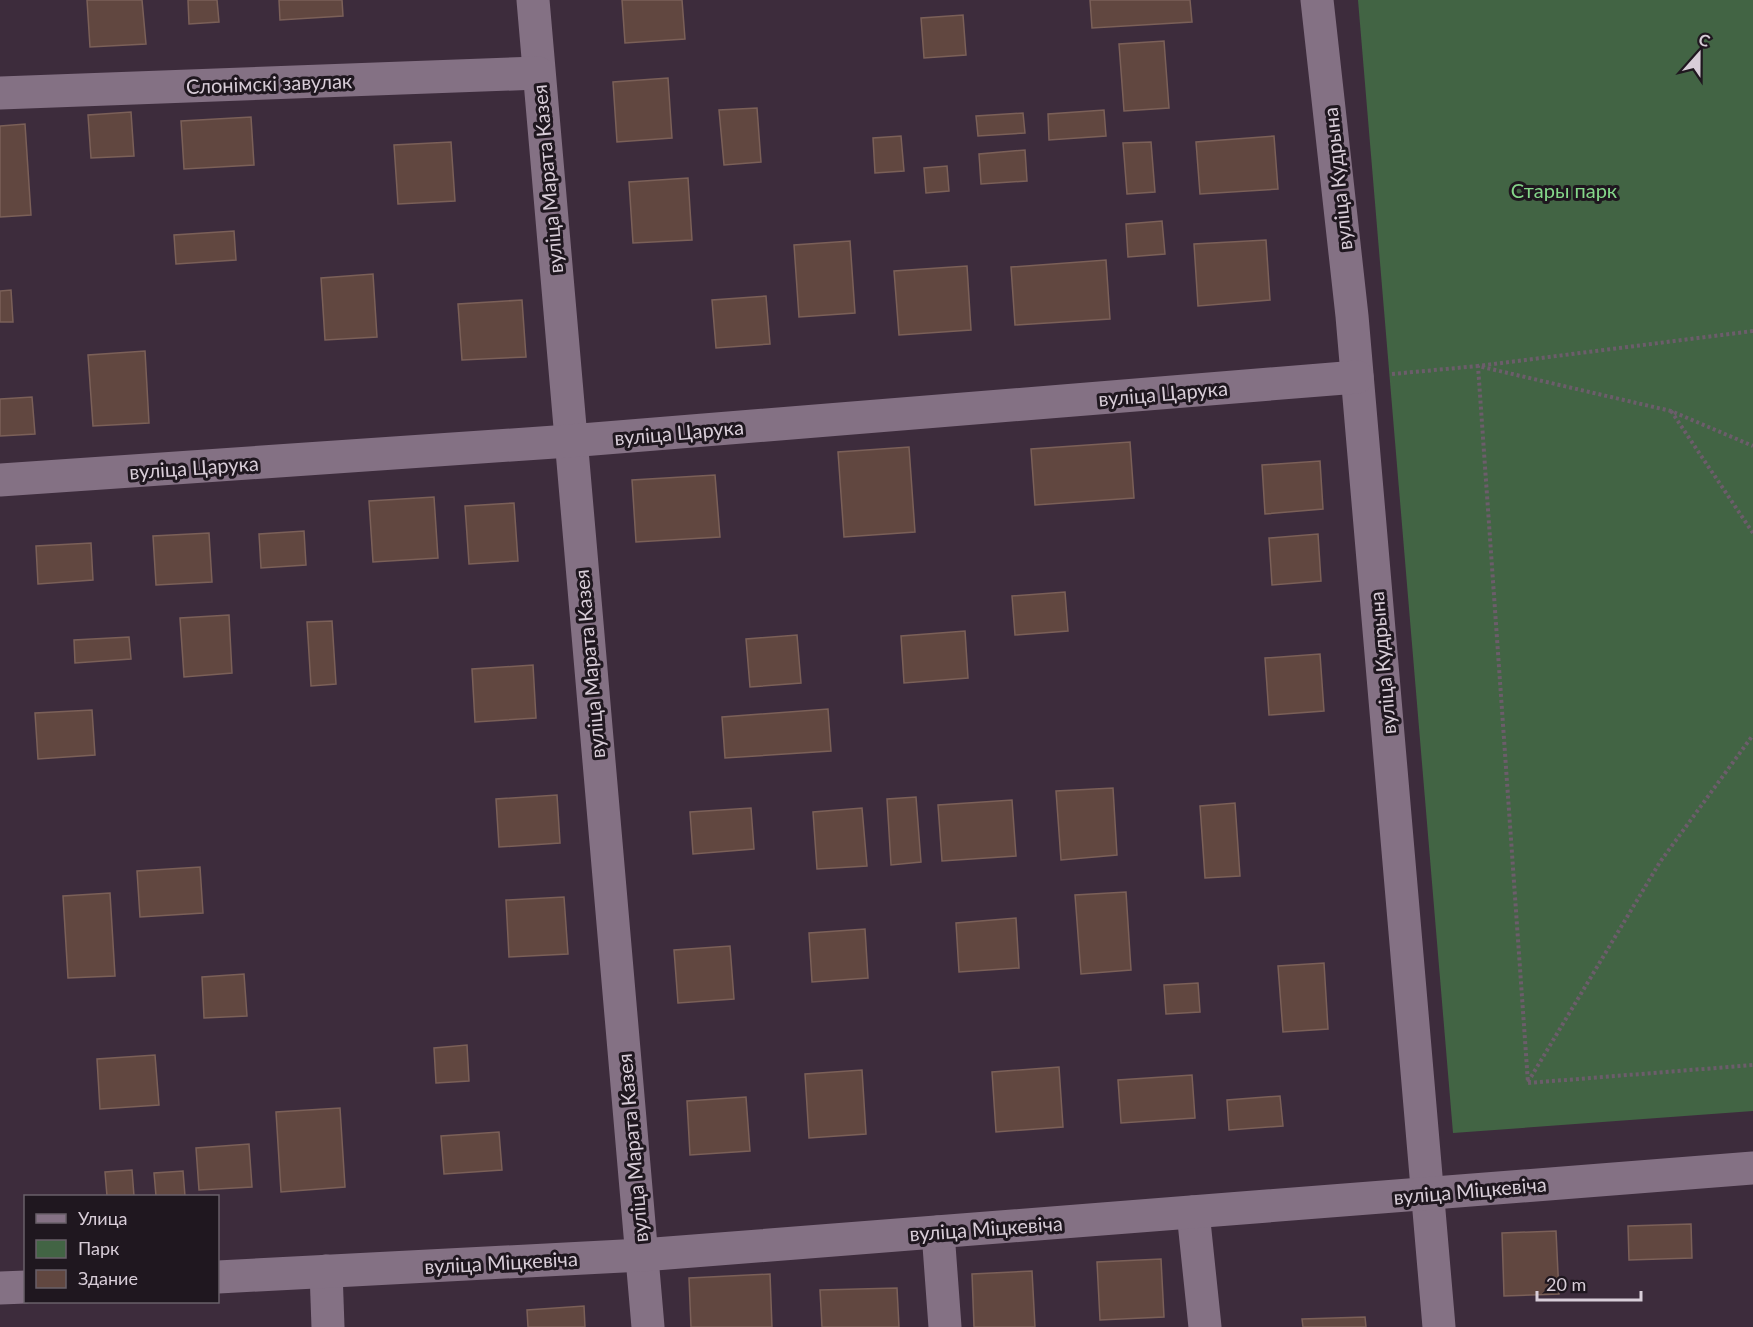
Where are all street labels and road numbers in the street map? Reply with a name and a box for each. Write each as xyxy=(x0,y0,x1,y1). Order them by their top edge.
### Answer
street label: Слонімскі завулак xyxy=(185,68,353,98)
street label: вуліца Марата Казея xyxy=(527,84,567,274)
street label: вуліца Кудрына xyxy=(1318,106,1356,252)
street label: вуліца Царука xyxy=(1097,375,1229,411)
street label: вуліца Царука xyxy=(613,414,745,450)
street label: вуліца Царука xyxy=(128,451,260,483)
street label: вуліца Марата Казея xyxy=(569,569,609,759)
street label: вуліца Кудрына xyxy=(1364,590,1400,736)
street label: вуліца Марата Казея xyxy=(612,1053,652,1243)
street label: вуліца Міцкевіча xyxy=(1392,1171,1548,1209)
street label: вуліца Міцкевіча xyxy=(909,1211,1063,1245)
street label: вуліца Міцкевіча xyxy=(424,1246,578,1278)

